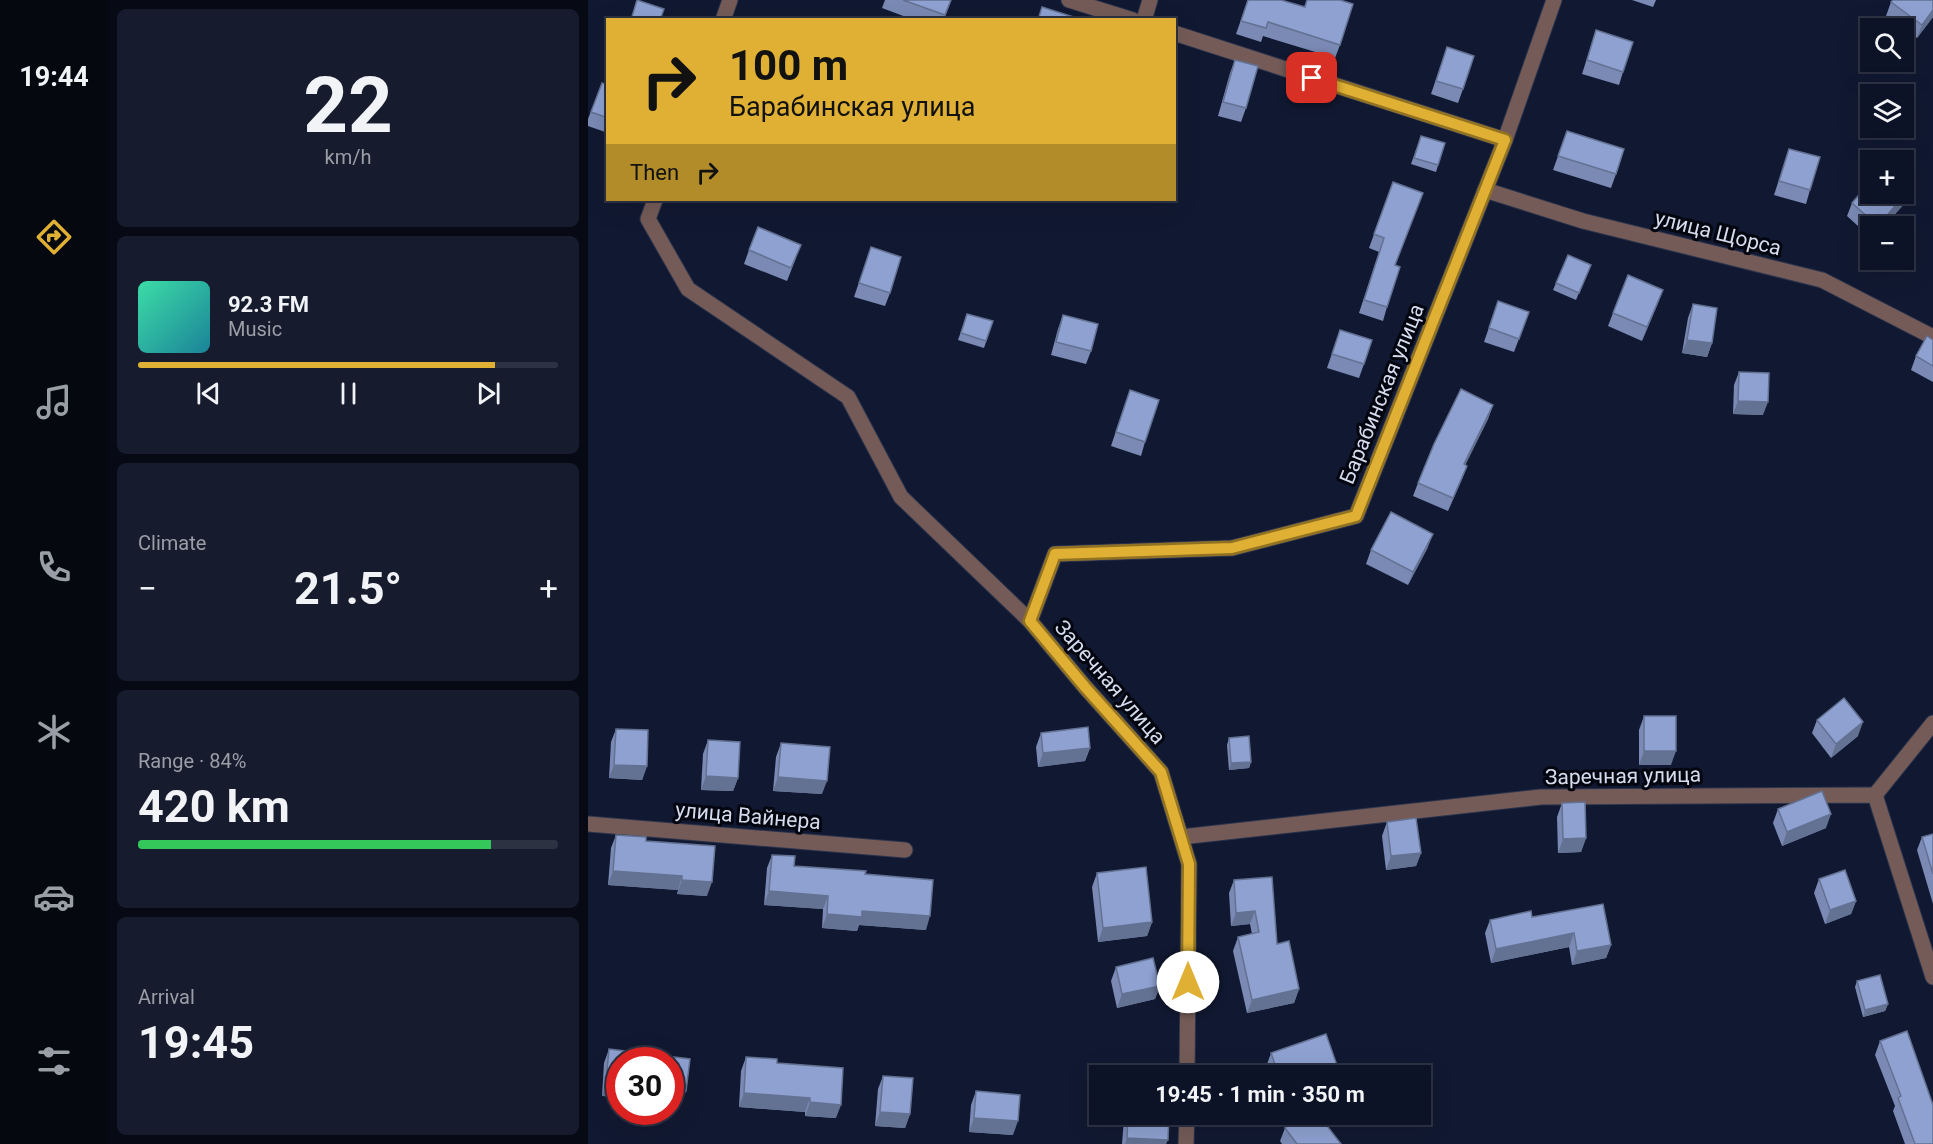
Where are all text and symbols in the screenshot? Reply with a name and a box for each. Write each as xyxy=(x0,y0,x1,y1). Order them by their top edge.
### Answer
map controls xyxy=(1860,18,1914,270)
button: search xyxy=(1860,18,1914,72)
text: 100 m xyxy=(729,41,848,90)
icon: right xyxy=(630,42,708,120)
pin xyxy=(1286,52,1337,103)
text: 22 xyxy=(303,60,393,151)
text: 19:44 xyxy=(19,61,89,93)
icon: arrive xyxy=(1295,61,1328,94)
button: layers xyxy=(1860,84,1914,138)
text: Барабинская улица xyxy=(729,91,975,123)
text: km/h xyxy=(325,145,371,169)
button: + xyxy=(1860,150,1914,204)
icon: right xyxy=(691,156,724,189)
text: Then xyxy=(630,160,679,185)
street label: улица Щорса xyxy=(1652,206,1784,260)
icon: directions xyxy=(33,216,75,258)
button: − xyxy=(1860,216,1914,270)
text: 92.3 FM xyxy=(228,292,309,317)
street label: Барабинская улица xyxy=(1335,301,1429,487)
text: Music xyxy=(228,317,282,341)
icon: previous xyxy=(192,377,225,410)
icon: pause xyxy=(332,377,365,410)
icon: next xyxy=(472,377,505,410)
icon: music xyxy=(33,381,75,423)
text: Climate xyxy=(138,531,206,555)
icon: phone xyxy=(33,546,75,588)
text: 21.5° xyxy=(294,562,402,615)
text: − xyxy=(138,569,157,608)
text: + xyxy=(539,569,558,608)
street label: Заречная улица xyxy=(1050,615,1170,749)
icon: climate xyxy=(33,711,75,753)
text: Range · 84% xyxy=(138,749,246,773)
street label: Заречная улица xyxy=(1545,763,1701,789)
text: 420 km xyxy=(138,780,290,833)
street label: улица Вайнера xyxy=(674,798,822,834)
icon: car xyxy=(33,876,75,918)
position arrow xyxy=(1156,950,1220,1014)
text: Arrival xyxy=(138,985,195,1009)
text: 19:45 xyxy=(138,1016,254,1069)
icon: filters xyxy=(33,1040,75,1082)
speed limit sign: 30 xyxy=(606,1047,684,1125)
text: 19:45 · 1 min · 350 m xyxy=(1155,1082,1365,1107)

